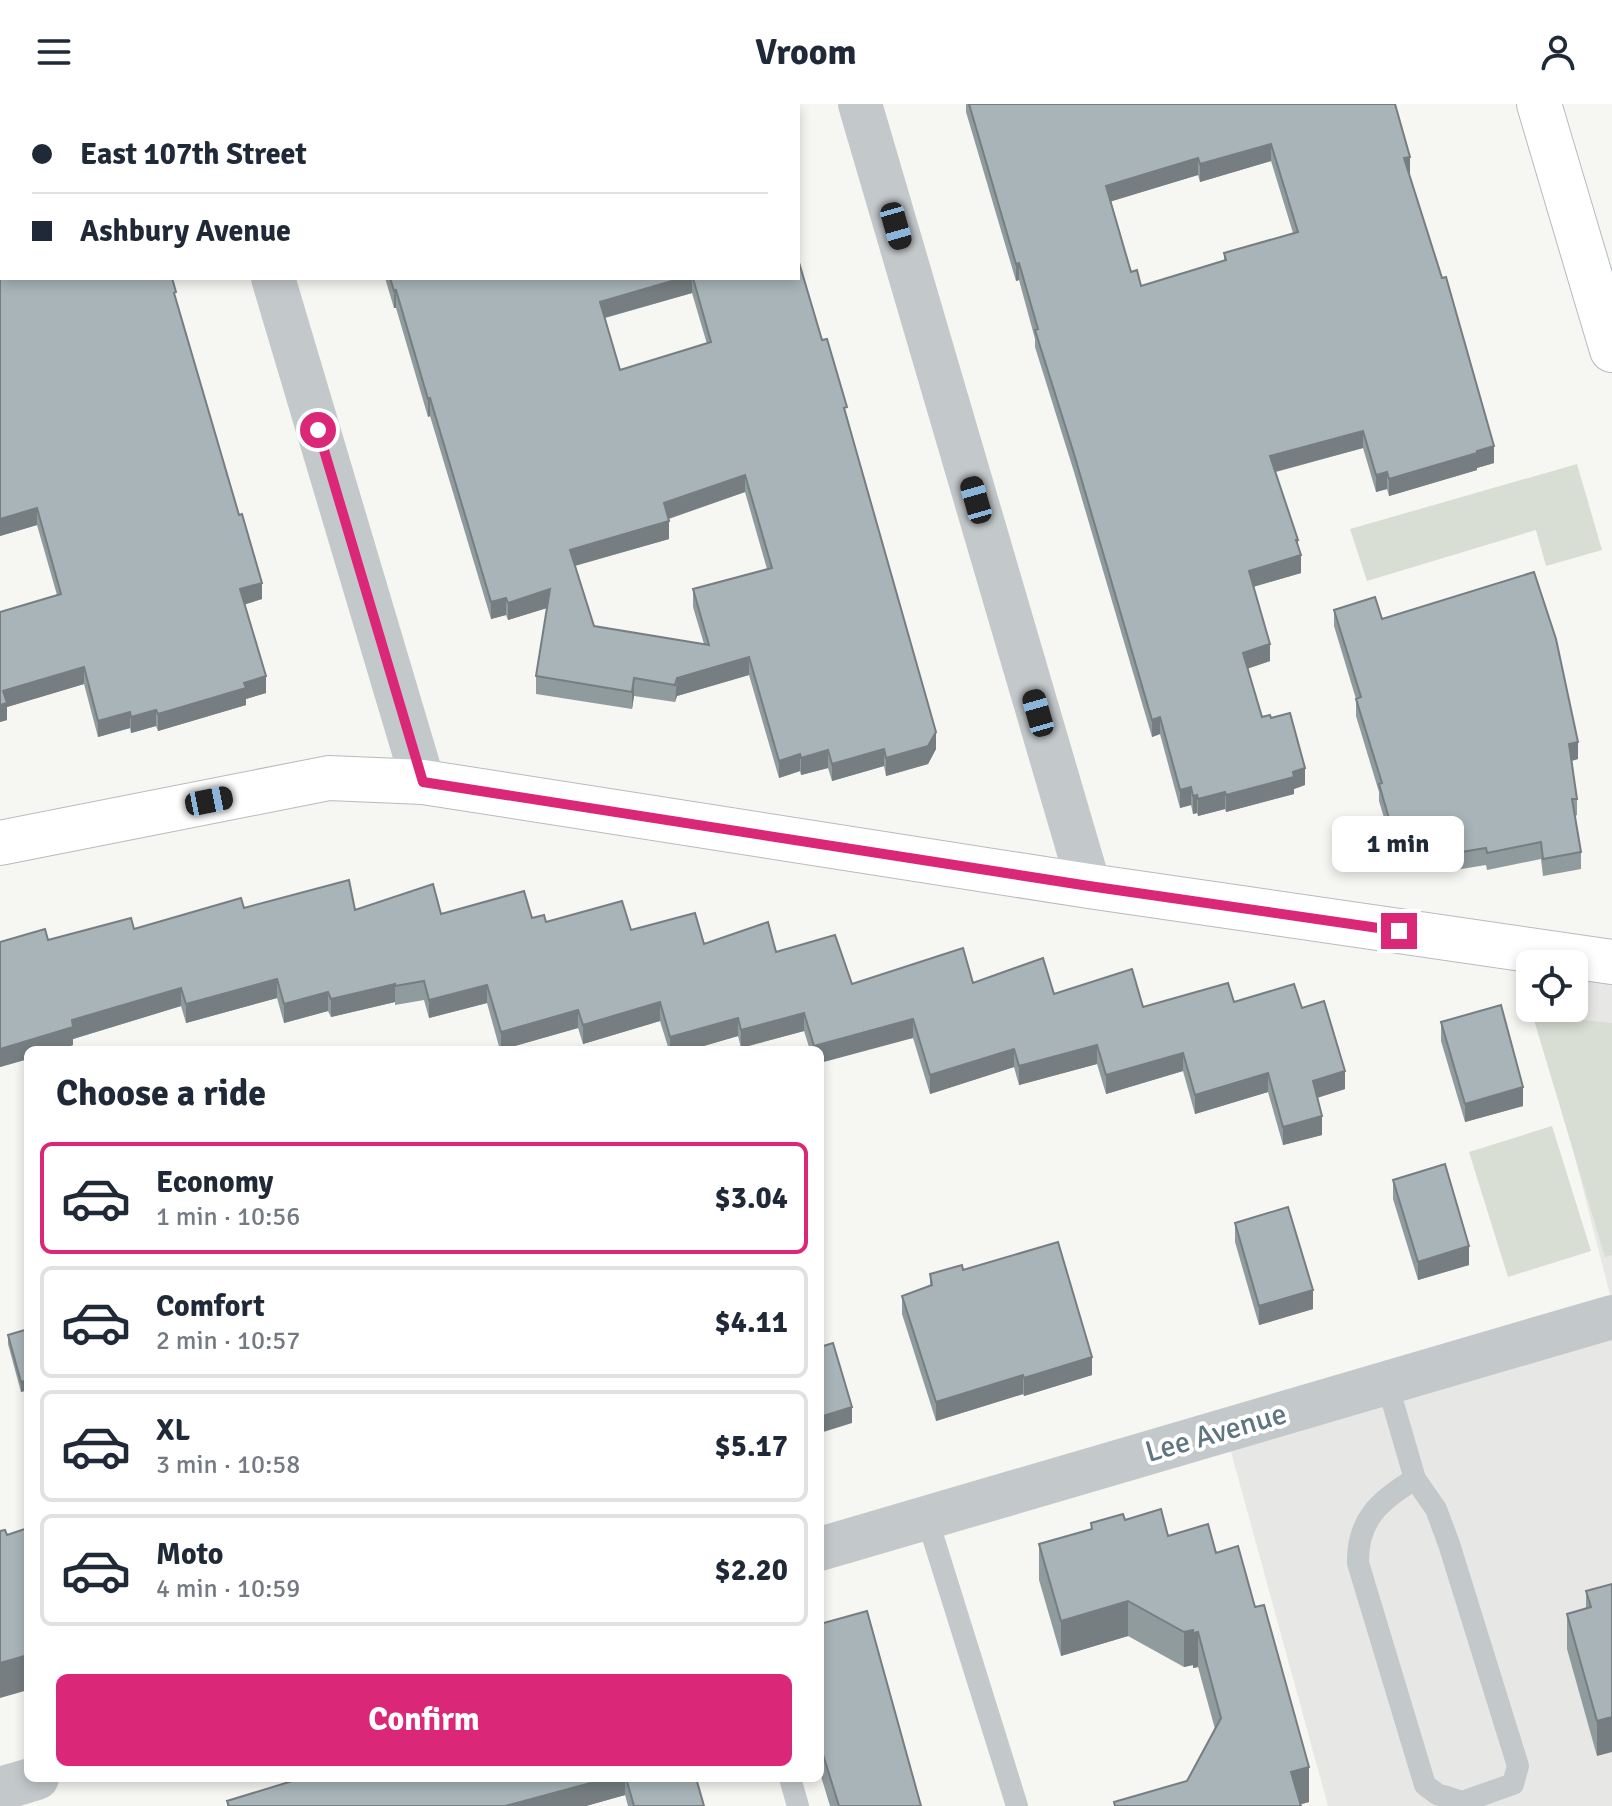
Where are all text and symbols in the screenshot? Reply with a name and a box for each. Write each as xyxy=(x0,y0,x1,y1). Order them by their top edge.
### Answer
icon: menu xyxy=(32,30,76,74)
text: Vroom xyxy=(755,30,857,75)
icon: person xyxy=(1536,30,1580,74)
text: East 107th Street xyxy=(80,136,307,173)
car xyxy=(878,200,914,252)
text: Ashbury Avenue xyxy=(80,213,291,250)
route start xyxy=(300,412,336,448)
car xyxy=(958,474,994,526)
car xyxy=(1020,687,1056,739)
car xyxy=(183,785,235,817)
callout: 1 min xyxy=(1333,815,1465,871)
text: 1 min xyxy=(1367,828,1429,860)
route end xyxy=(1381,913,1417,949)
map controls xyxy=(1516,950,1588,1022)
button: locate xyxy=(1516,950,1588,1022)
text: Choose a ride xyxy=(56,1071,266,1116)
icon: car xyxy=(60,1162,132,1234)
text: Economy xyxy=(156,1164,273,1201)
text: $3.04 xyxy=(715,1180,788,1217)
text: 1 min · 10:56 xyxy=(156,1201,300,1233)
icon: car xyxy=(60,1286,132,1358)
text: Comfort xyxy=(156,1288,265,1325)
text: $4.11 xyxy=(715,1304,788,1341)
text: 2 min · 10:57 xyxy=(156,1325,300,1357)
street label: Lee Avenue xyxy=(1141,1395,1291,1471)
icon: car xyxy=(60,1410,132,1482)
text: XL xyxy=(156,1412,190,1449)
text: $5.17 xyxy=(715,1428,788,1465)
text: 3 min · 10:58 xyxy=(156,1449,300,1481)
icon: car xyxy=(60,1534,132,1606)
text: Moto xyxy=(156,1536,223,1573)
text: $2.20 xyxy=(715,1552,788,1589)
text: 4 min · 10:59 xyxy=(156,1573,300,1605)
button: Confirm xyxy=(56,1674,792,1766)

